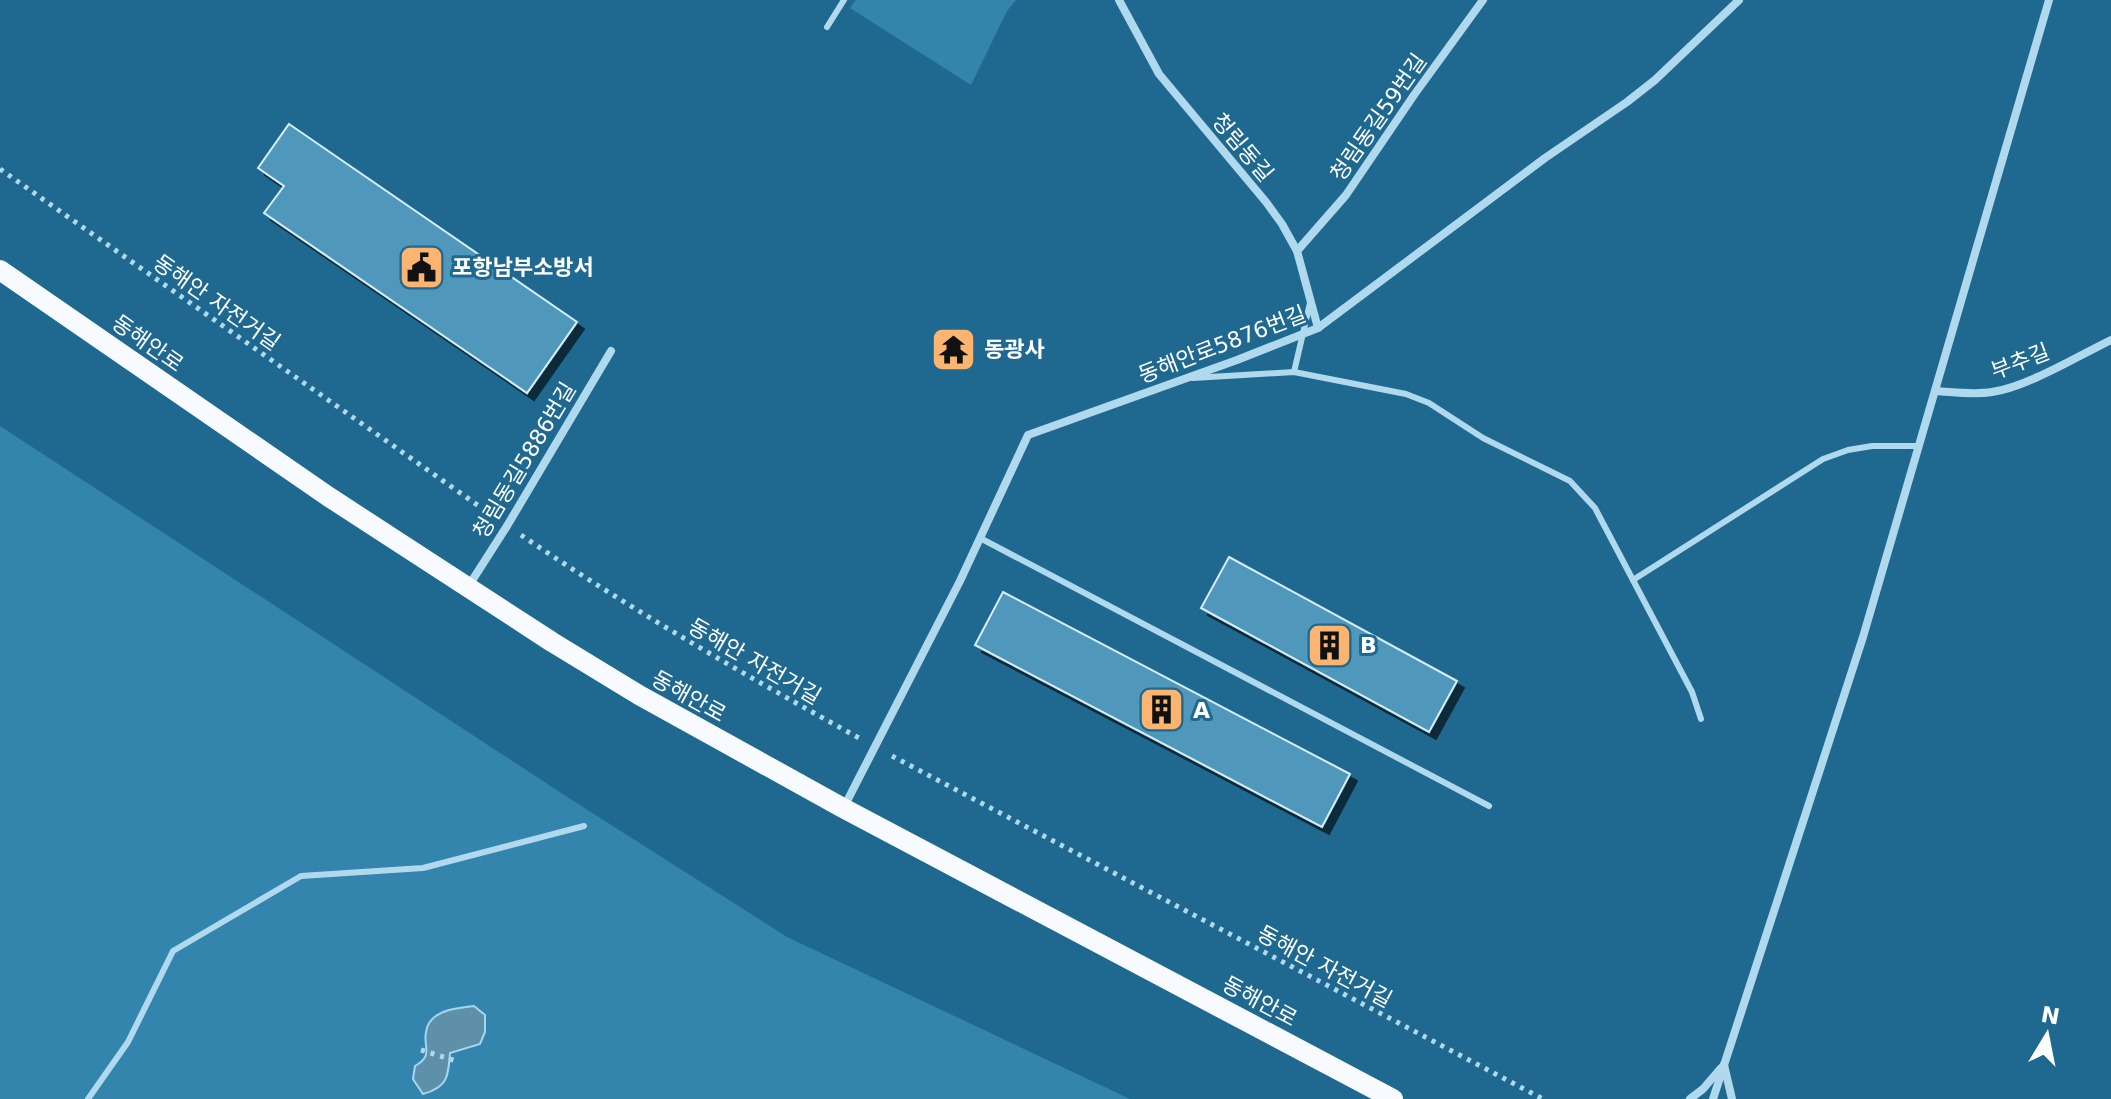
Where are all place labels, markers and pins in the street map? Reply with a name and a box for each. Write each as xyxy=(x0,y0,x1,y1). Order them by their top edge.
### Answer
public building icon: 포항남부소방서 xyxy=(397,243,445,291)
place label: 포항남부소방서 xyxy=(452,255,594,280)
temple icon: 동광사 xyxy=(929,325,977,373)
place label: 동광사 xyxy=(984,337,1045,362)
building icon: B xyxy=(1305,621,1353,669)
place label: B xyxy=(1360,633,1377,658)
building icon: A xyxy=(1138,686,1186,734)
place label: A xyxy=(1193,698,1210,723)

